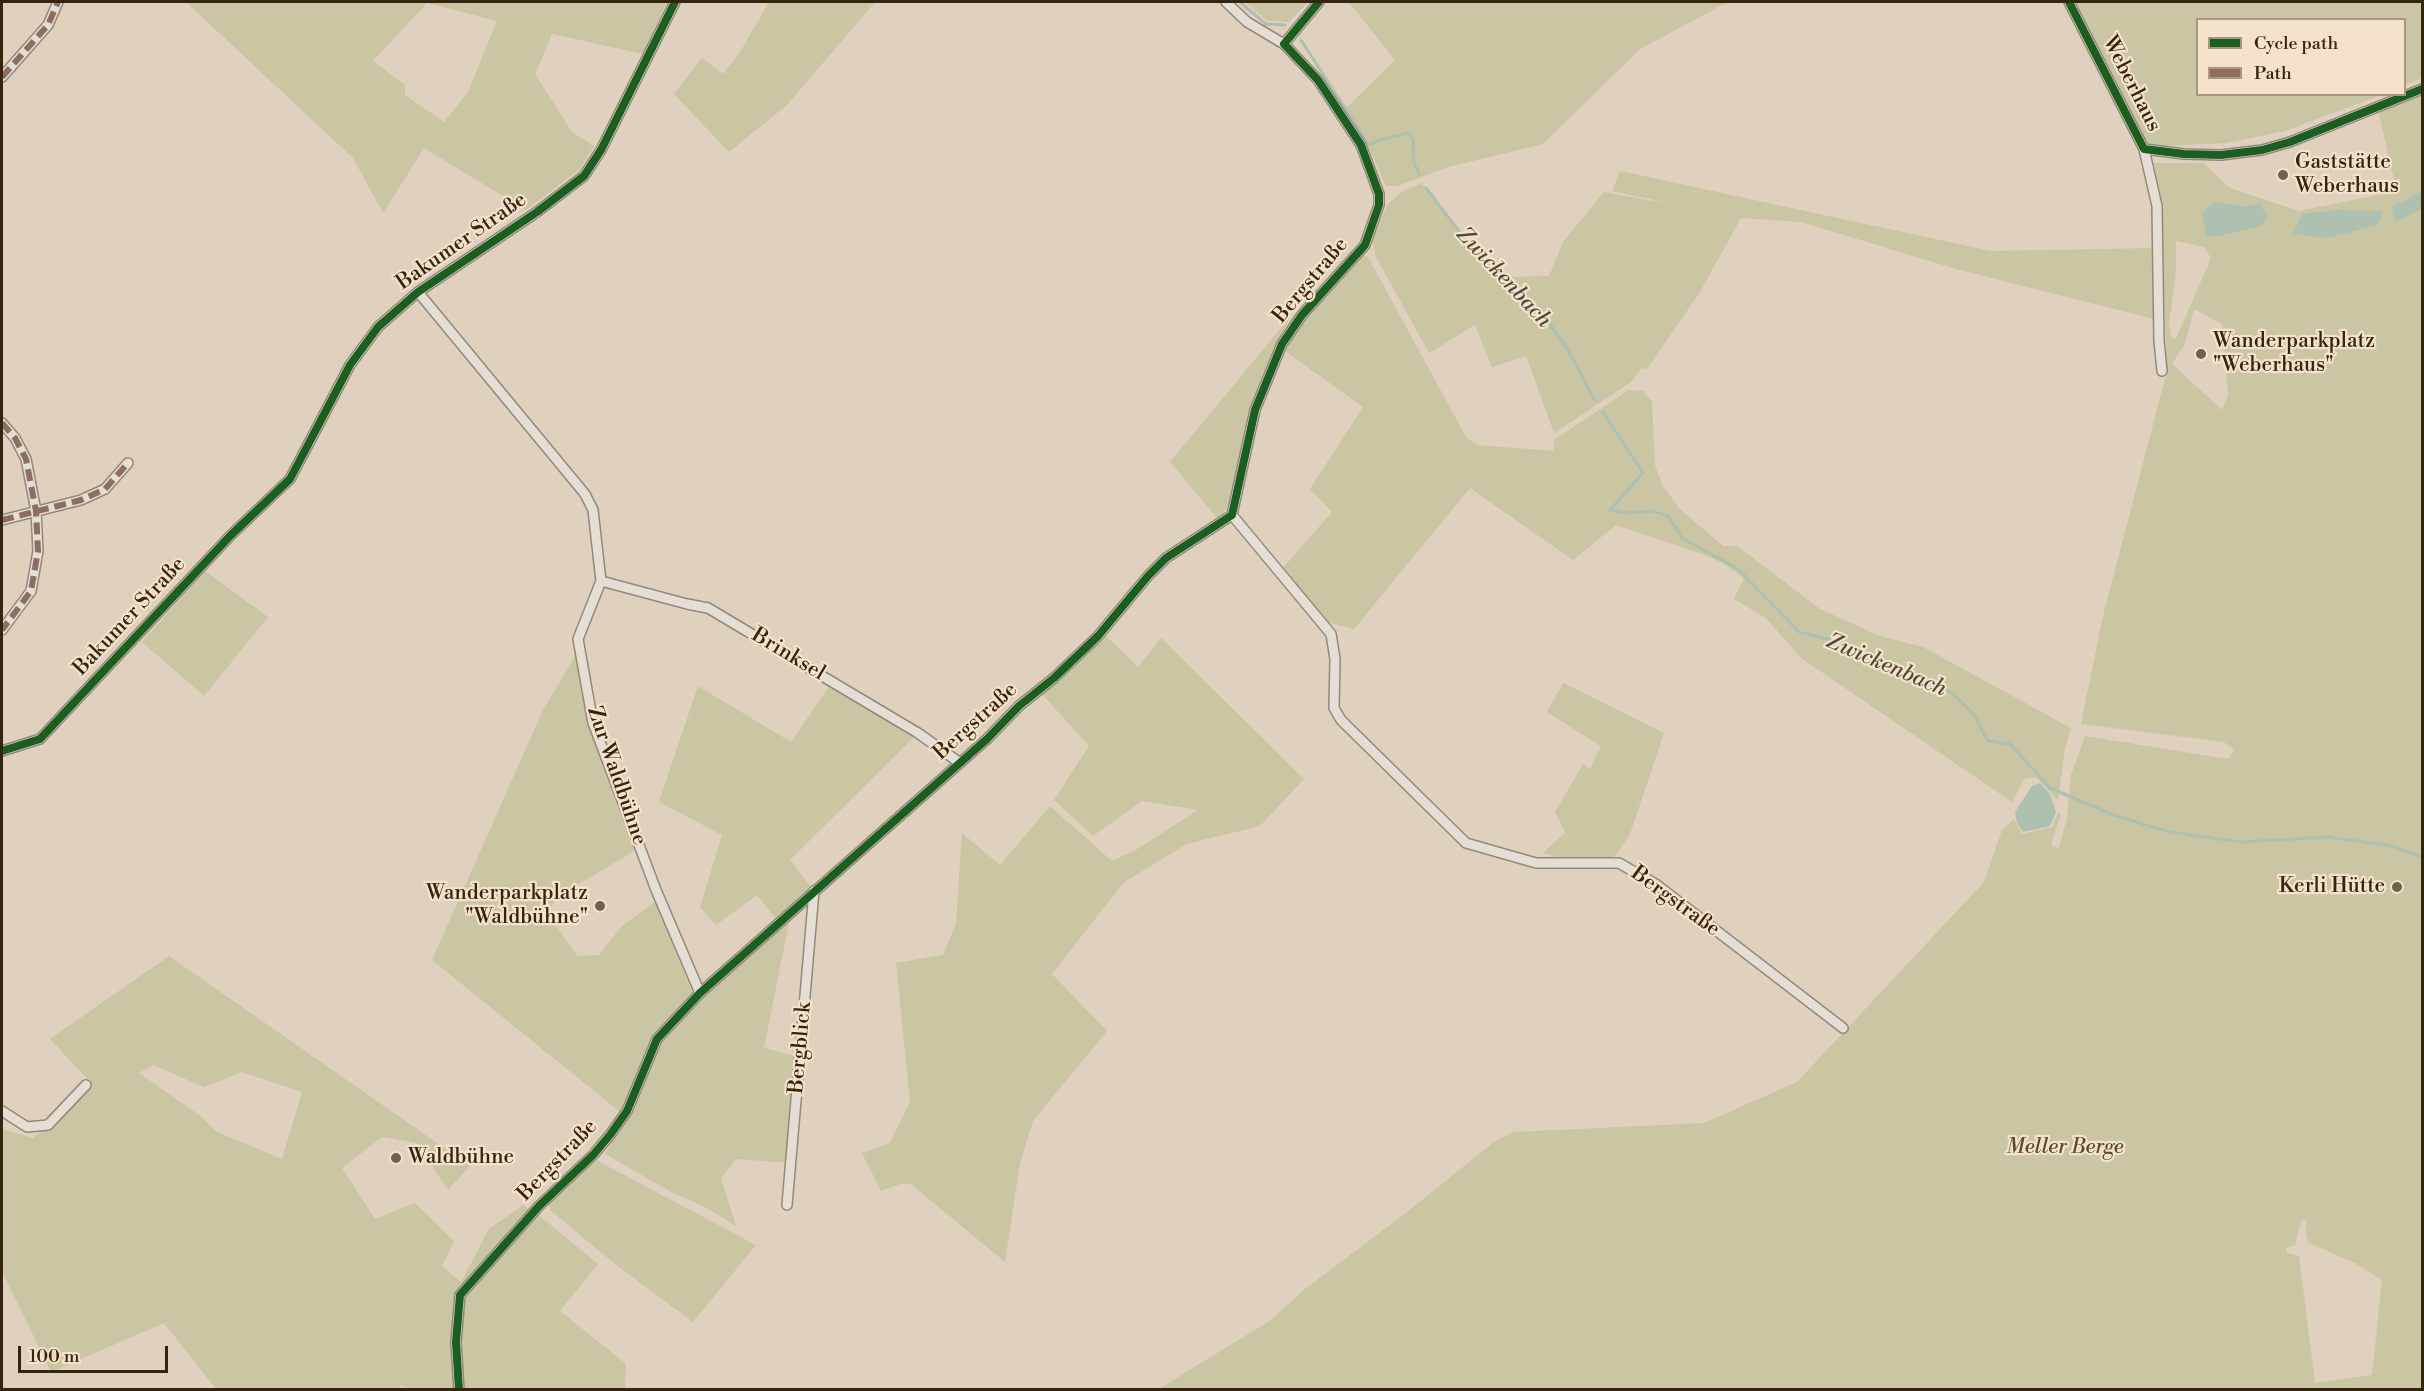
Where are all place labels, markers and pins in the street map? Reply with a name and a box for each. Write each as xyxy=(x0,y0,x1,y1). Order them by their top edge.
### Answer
place label: Gaststätte Weberhaus xyxy=(2295,150,2399,200)
marker: Gaststätte Weberhaus xyxy=(2276,168,2290,182)
place label: Wanderparkplatz "Weberhaus" xyxy=(2213,329,2375,379)
marker: Wanderparkplatz "Weberhaus" xyxy=(2194,347,2208,361)
place label: Kerli Hütte xyxy=(2279,874,2385,900)
marker: Kerli Hütte xyxy=(2390,880,2404,894)
place label: Wanderparkplatz "Waldbühne" xyxy=(426,881,588,931)
marker: Wanderparkplatz "Waldbühne" xyxy=(593,899,607,913)
place label: Waldbühne xyxy=(408,1145,514,1171)
marker: Waldbühne xyxy=(389,1151,403,1165)

